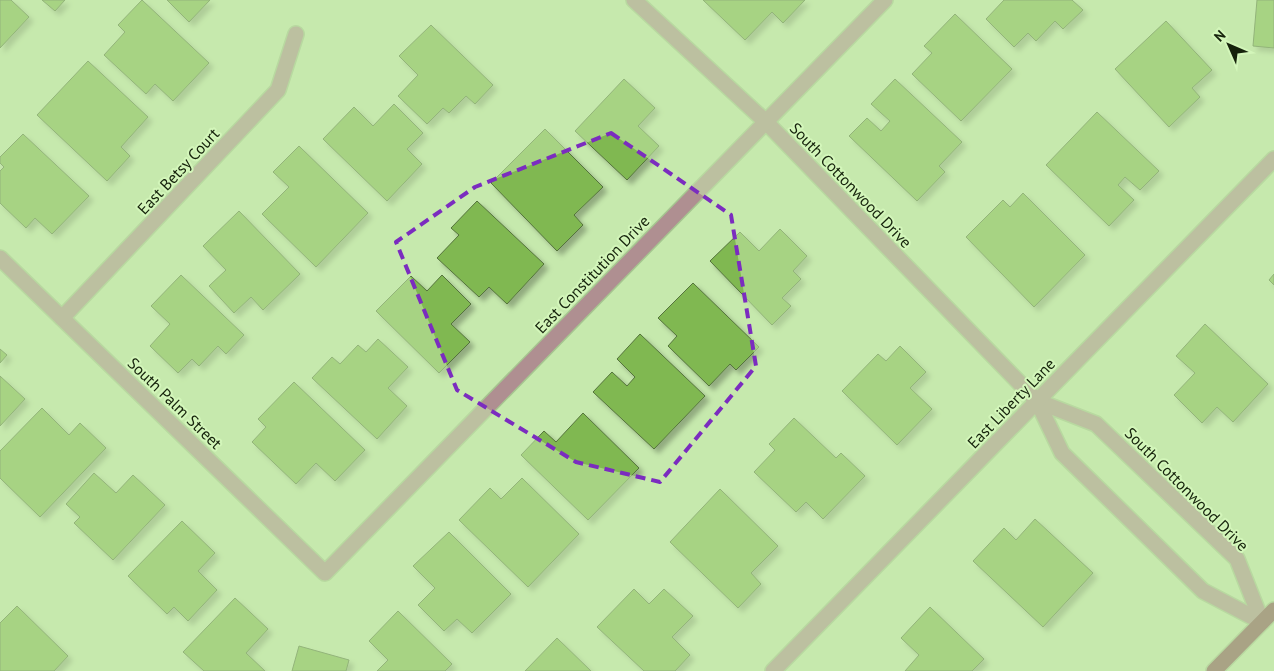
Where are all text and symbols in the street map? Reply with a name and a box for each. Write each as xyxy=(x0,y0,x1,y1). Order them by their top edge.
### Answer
north arrow xyxy=(1204,20,1254,70)
text: N xyxy=(1210,26,1229,45)
street label: South Cottonwood Drive xyxy=(786,118,916,252)
street label: East Betsy Court xyxy=(133,123,224,218)
street label: East Constitution Drive xyxy=(530,211,654,337)
street label: South Palm Street xyxy=(124,353,227,453)
street label: East Liberty Lane xyxy=(963,354,1059,452)
street label: South Cottonwood Drive xyxy=(1121,423,1253,555)

